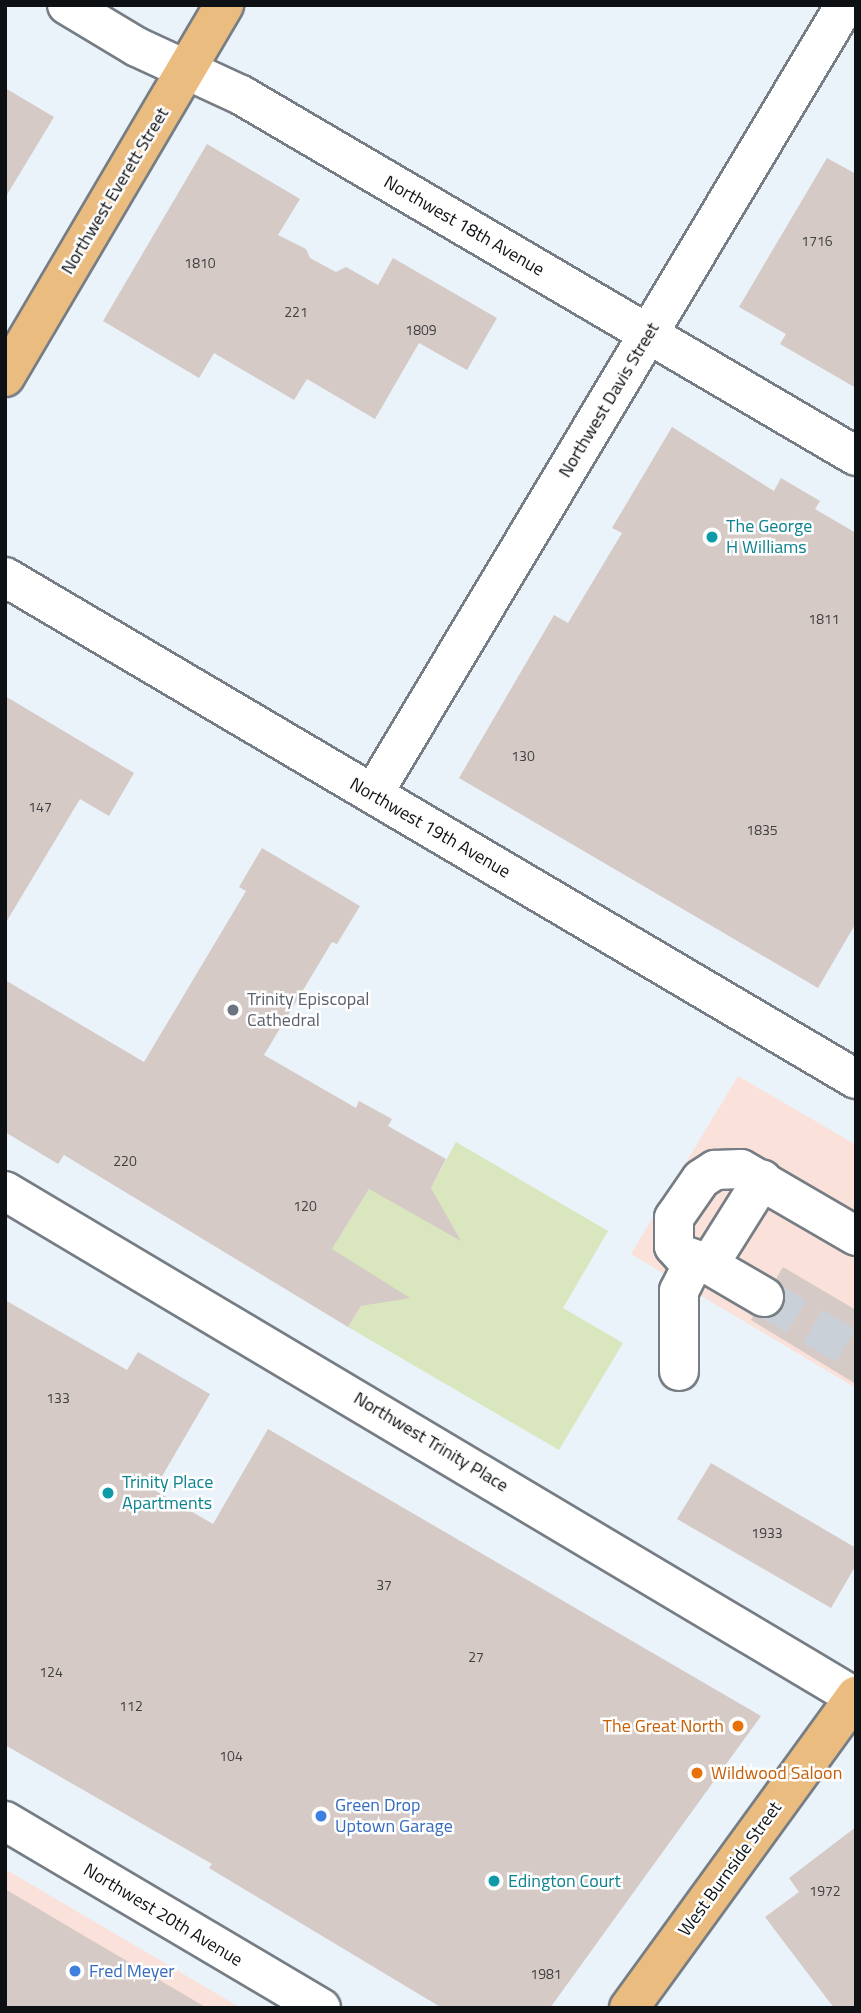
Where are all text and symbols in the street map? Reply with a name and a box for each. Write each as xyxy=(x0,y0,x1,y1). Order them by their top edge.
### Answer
street label: Northwest Everett Street xyxy=(57,104,173,278)
street label: Northwest 18th Avenue xyxy=(380,171,548,281)
house number: 1716 xyxy=(801,233,833,249)
house number: 1810 xyxy=(184,255,216,271)
house number: 221 xyxy=(284,304,308,320)
street label: Northwest Davis Street xyxy=(554,319,664,481)
house number: 1809 xyxy=(405,322,437,338)
place label: The George H Williams xyxy=(726,516,812,558)
marker: The George H Williams xyxy=(704,529,720,545)
house number: 1811 xyxy=(808,611,840,627)
house number: 130 xyxy=(511,748,535,764)
street label: Northwest 19th Avenue xyxy=(346,773,514,883)
house number: 147 xyxy=(28,799,52,815)
house number: 1835 xyxy=(746,822,778,838)
place label: Trinity Episcopal Cathedral xyxy=(247,989,369,1032)
marker: Trinity Episcopal Cathedral xyxy=(225,1002,241,1018)
house number: 220 xyxy=(113,1153,137,1169)
house number: 120 xyxy=(293,1198,317,1214)
street label: Northwest Trinity Place xyxy=(350,1387,512,1497)
house number: 133 xyxy=(46,1390,70,1406)
place label: Trinity Place Apartments xyxy=(122,1472,213,1514)
marker: Trinity Place Apartments xyxy=(100,1485,116,1501)
house number: 1933 xyxy=(751,1525,783,1541)
house number: 37 xyxy=(376,1577,392,1593)
house number: 27 xyxy=(468,1649,484,1665)
house number: 124 xyxy=(39,1664,63,1680)
house number: 112 xyxy=(119,1698,143,1714)
place label: The Great North xyxy=(603,1715,724,1737)
marker: The Great North xyxy=(730,1718,746,1734)
house number: 104 xyxy=(219,1748,243,1764)
place label: Wildwood Saloon xyxy=(711,1762,842,1784)
marker: Wildwood Saloon xyxy=(689,1765,705,1781)
place label: Green Drop Uptown Garage xyxy=(335,1795,453,1838)
street label: West Burnside Street xyxy=(674,1797,786,1941)
marker: Green Drop Uptown Garage xyxy=(313,1808,329,1824)
street label: Northwest 20th Avenue xyxy=(80,1859,246,1971)
place label: Edington Court xyxy=(508,1870,621,1892)
marker: Edington Court xyxy=(486,1873,502,1889)
house number: 1972 xyxy=(809,1883,841,1899)
place label: Fred Meyer xyxy=(89,1960,175,1982)
marker: Fred Meyer xyxy=(67,1963,83,1979)
house number: 1981 xyxy=(530,1966,562,1982)

